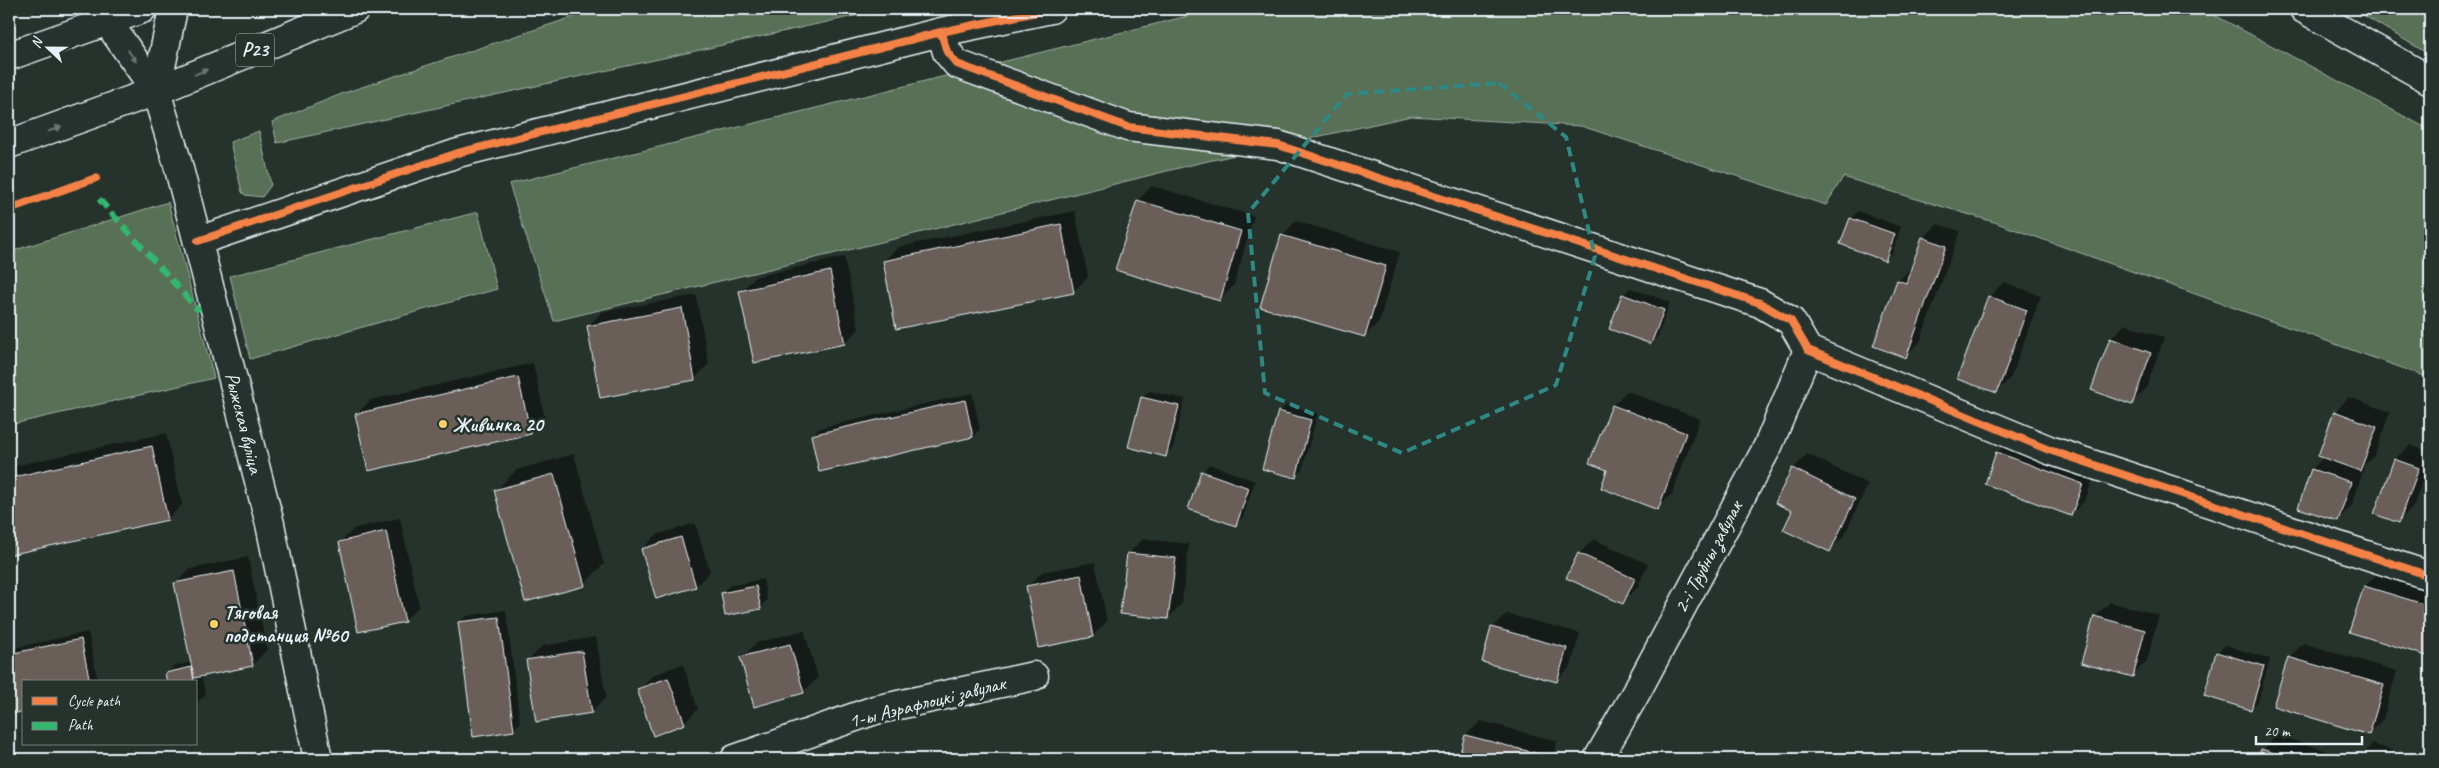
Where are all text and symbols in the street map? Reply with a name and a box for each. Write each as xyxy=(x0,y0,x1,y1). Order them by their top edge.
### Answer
north arrow xyxy=(22,22,72,72)
text: N xyxy=(27,34,47,51)
road number: Р23 xyxy=(236,34,274,66)
one-way arrow xyxy=(127,49,137,63)
one-way arrow xyxy=(194,68,209,76)
one-way arrow xyxy=(48,125,63,133)
street label: Рыжская вуліца xyxy=(219,370,269,477)
place label: Живинка 20 xyxy=(453,412,545,437)
marker: Живинка 20 xyxy=(437,418,449,430)
street label: 2-і Трубны завулак xyxy=(1668,495,1750,618)
place label: Тяговая подстанция №60 xyxy=(224,600,349,648)
marker: Тяговая подстанция №60 xyxy=(208,618,220,630)
street label: 1-ы Аэрафлоцкі завулак xyxy=(846,670,1010,734)
legend xyxy=(22,680,198,746)
text: Cycle path xyxy=(68,692,120,711)
scale bar xyxy=(2256,713,2363,745)
text: Path xyxy=(68,716,94,735)
text: 20 m xyxy=(2264,722,2291,741)

